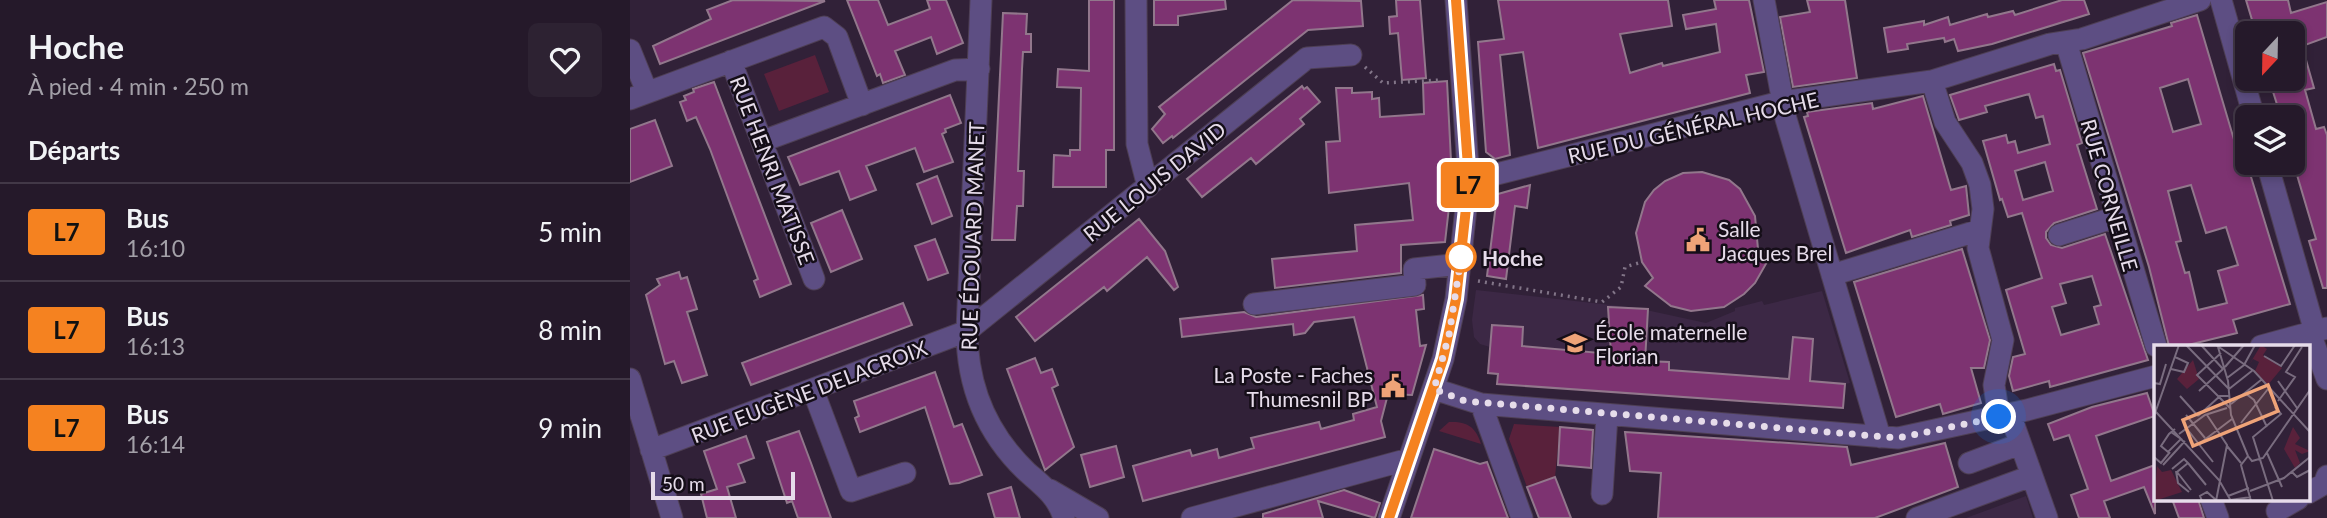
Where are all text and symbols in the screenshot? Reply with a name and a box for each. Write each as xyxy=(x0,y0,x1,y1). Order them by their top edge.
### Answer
north arrow xyxy=(2235,21,2305,91)
map controls xyxy=(2235,21,2305,175)
button: heart xyxy=(528,23,602,97)
text: Hoche xyxy=(28,26,124,66)
text: À pied · 4 min · 250 m xyxy=(28,72,249,100)
street label: RUE HENRI MATISSE xyxy=(725,72,821,268)
street label: RUE DU GÉNÉRAL HOCHE xyxy=(1565,86,1821,168)
button: layers xyxy=(2235,105,2305,175)
street label: RUE LOUIS DAVID xyxy=(1078,116,1230,246)
street label: RUE CORNEILLE xyxy=(2076,116,2144,274)
street label: RUE ÉDOUARD MANET xyxy=(956,121,989,351)
text: Départs xyxy=(28,134,120,166)
line badge: L7 xyxy=(1436,162,1500,208)
text: L7 xyxy=(1455,170,1481,199)
text: Bus xyxy=(126,202,169,234)
text: 5 min xyxy=(538,216,602,248)
place label: Salle Jacques Brel xyxy=(1718,216,1832,265)
text: L7 xyxy=(53,217,80,246)
public building icon: Salle Jacques Brel xyxy=(1684,226,1712,254)
text: 16:10 xyxy=(126,234,185,262)
marker: Hoche xyxy=(1446,242,1476,272)
place label: Hoche xyxy=(1482,245,1543,270)
text: Bus xyxy=(126,300,169,332)
text: 8 min xyxy=(538,314,602,346)
text: L7 xyxy=(53,315,80,344)
place label: École maternelle Florian xyxy=(1595,319,1747,368)
school or university icon: École maternelle Florian xyxy=(1561,329,1589,357)
text: 16:13 xyxy=(126,332,185,360)
street label: RUE EUGÈNE DELACROIX xyxy=(688,334,931,448)
inset map xyxy=(2154,345,2310,500)
place label: La Poste - Faches Thumesnil BP xyxy=(1213,362,1373,411)
public building icon: La Poste - Faches Thumesnil BP xyxy=(1379,372,1407,400)
text: Bus xyxy=(126,398,169,430)
your location xyxy=(1981,399,2016,434)
text: 9 min xyxy=(538,412,602,444)
text: L7 xyxy=(53,413,80,442)
text: 16:14 xyxy=(126,430,185,458)
scale bar xyxy=(651,469,794,501)
text: 50 m xyxy=(662,472,705,495)

